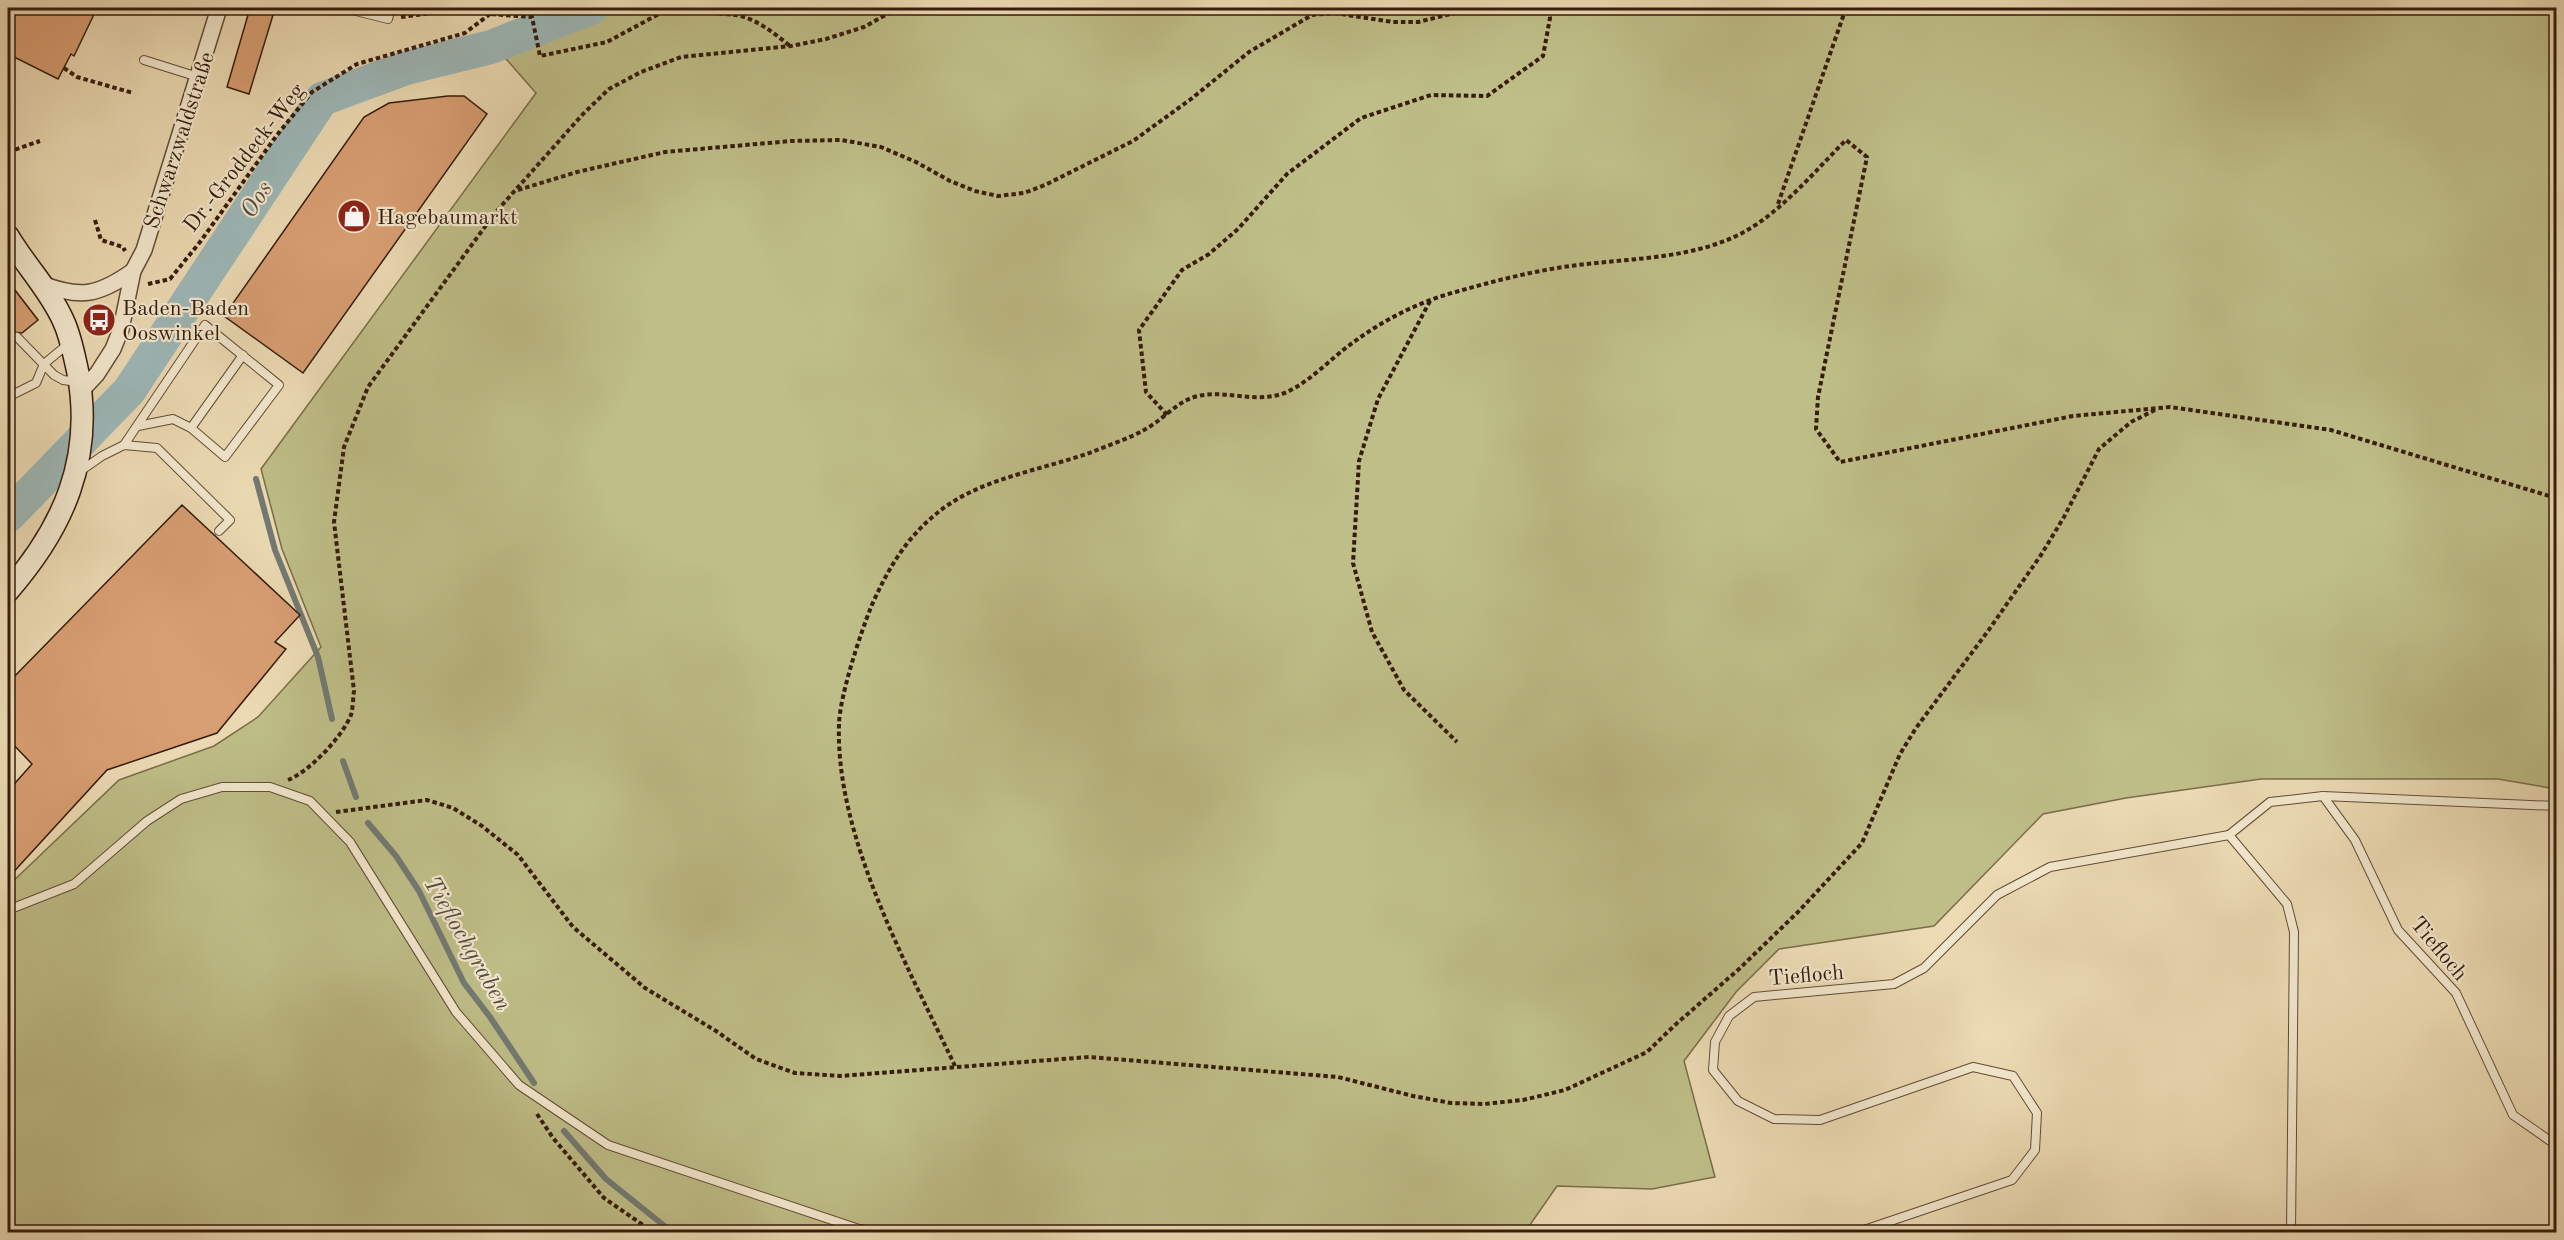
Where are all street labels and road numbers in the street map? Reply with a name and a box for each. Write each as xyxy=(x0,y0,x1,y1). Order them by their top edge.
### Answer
street label: Schwarzwaldstraße xyxy=(141,49,219,232)
street label: Dr.-Groddeck-Weg xyxy=(180,80,309,237)
street label: Tiefloch xyxy=(2406,913,2471,985)
street label: Tiefloch xyxy=(1767,962,1845,990)

